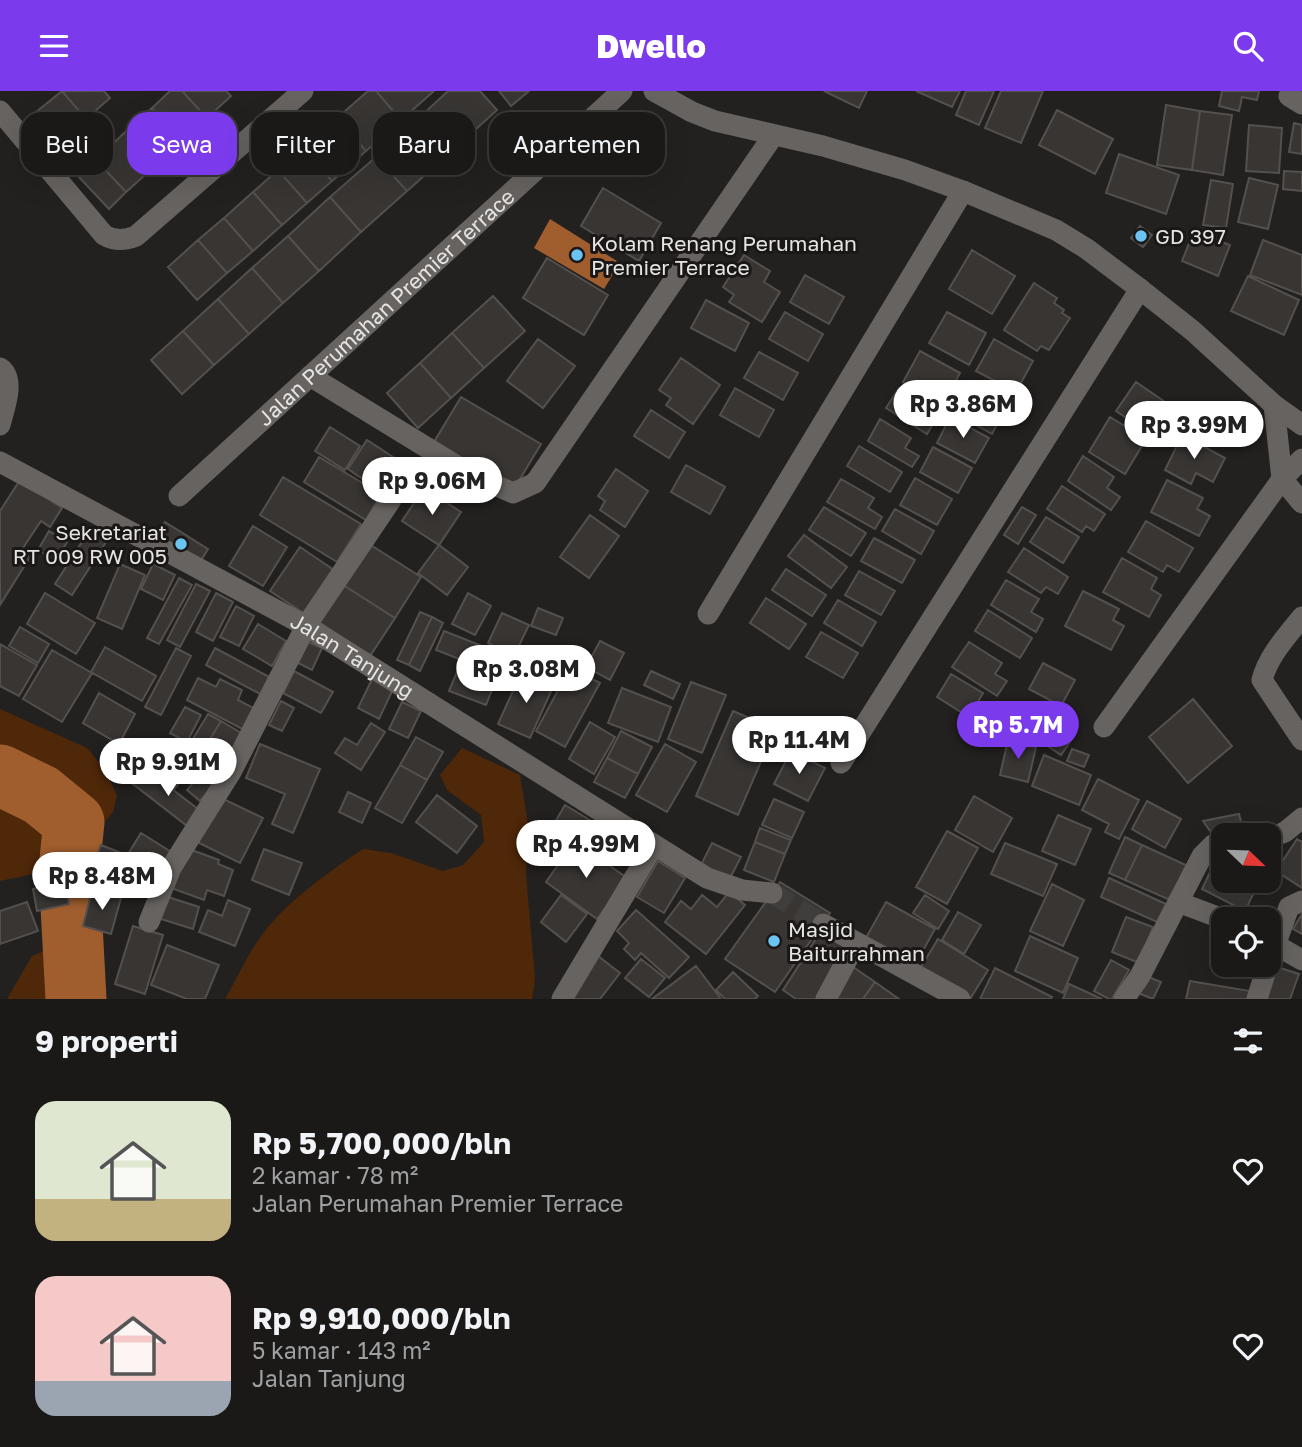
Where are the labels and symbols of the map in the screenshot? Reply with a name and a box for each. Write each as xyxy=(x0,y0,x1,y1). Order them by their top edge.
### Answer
street label: Jalan Perumahan Premier Terrace xyxy=(252,183,520,431)
place label: GD 397 xyxy=(1155,223,1226,249)
marker: GD 397 xyxy=(1133,228,1149,244)
place label: Kolam Renang Perumahan Premier Terrace xyxy=(591,230,857,280)
marker: Kolam Renang Perumahan Premier Terrace xyxy=(569,247,585,263)
pin: Rp 3.86M xyxy=(891,381,1035,440)
pin: Rp 3.99M xyxy=(1122,401,1266,461)
pin: Rp 9.06M xyxy=(360,457,504,517)
place label: Sekretariat RT 009 RW 005 xyxy=(13,519,167,569)
marker: Sekretariat RT 009 RW 005 xyxy=(173,536,189,552)
street label: Jalan Tanjung xyxy=(286,607,419,704)
pin: Rp 3.08M xyxy=(454,645,598,705)
pin: Rp 5.7M xyxy=(953,701,1083,761)
pin: Rp 11.4M xyxy=(727,717,871,776)
pin: Rp 9.91M xyxy=(96,739,240,798)
pin: Rp 4.99M xyxy=(514,821,658,880)
north arrow xyxy=(1211,823,1281,893)
pin: Rp 8.48M xyxy=(30,853,174,912)
place label: Masjid Baiturrahman xyxy=(788,916,925,966)
marker: Masjid Baiturrahman xyxy=(766,933,782,949)

